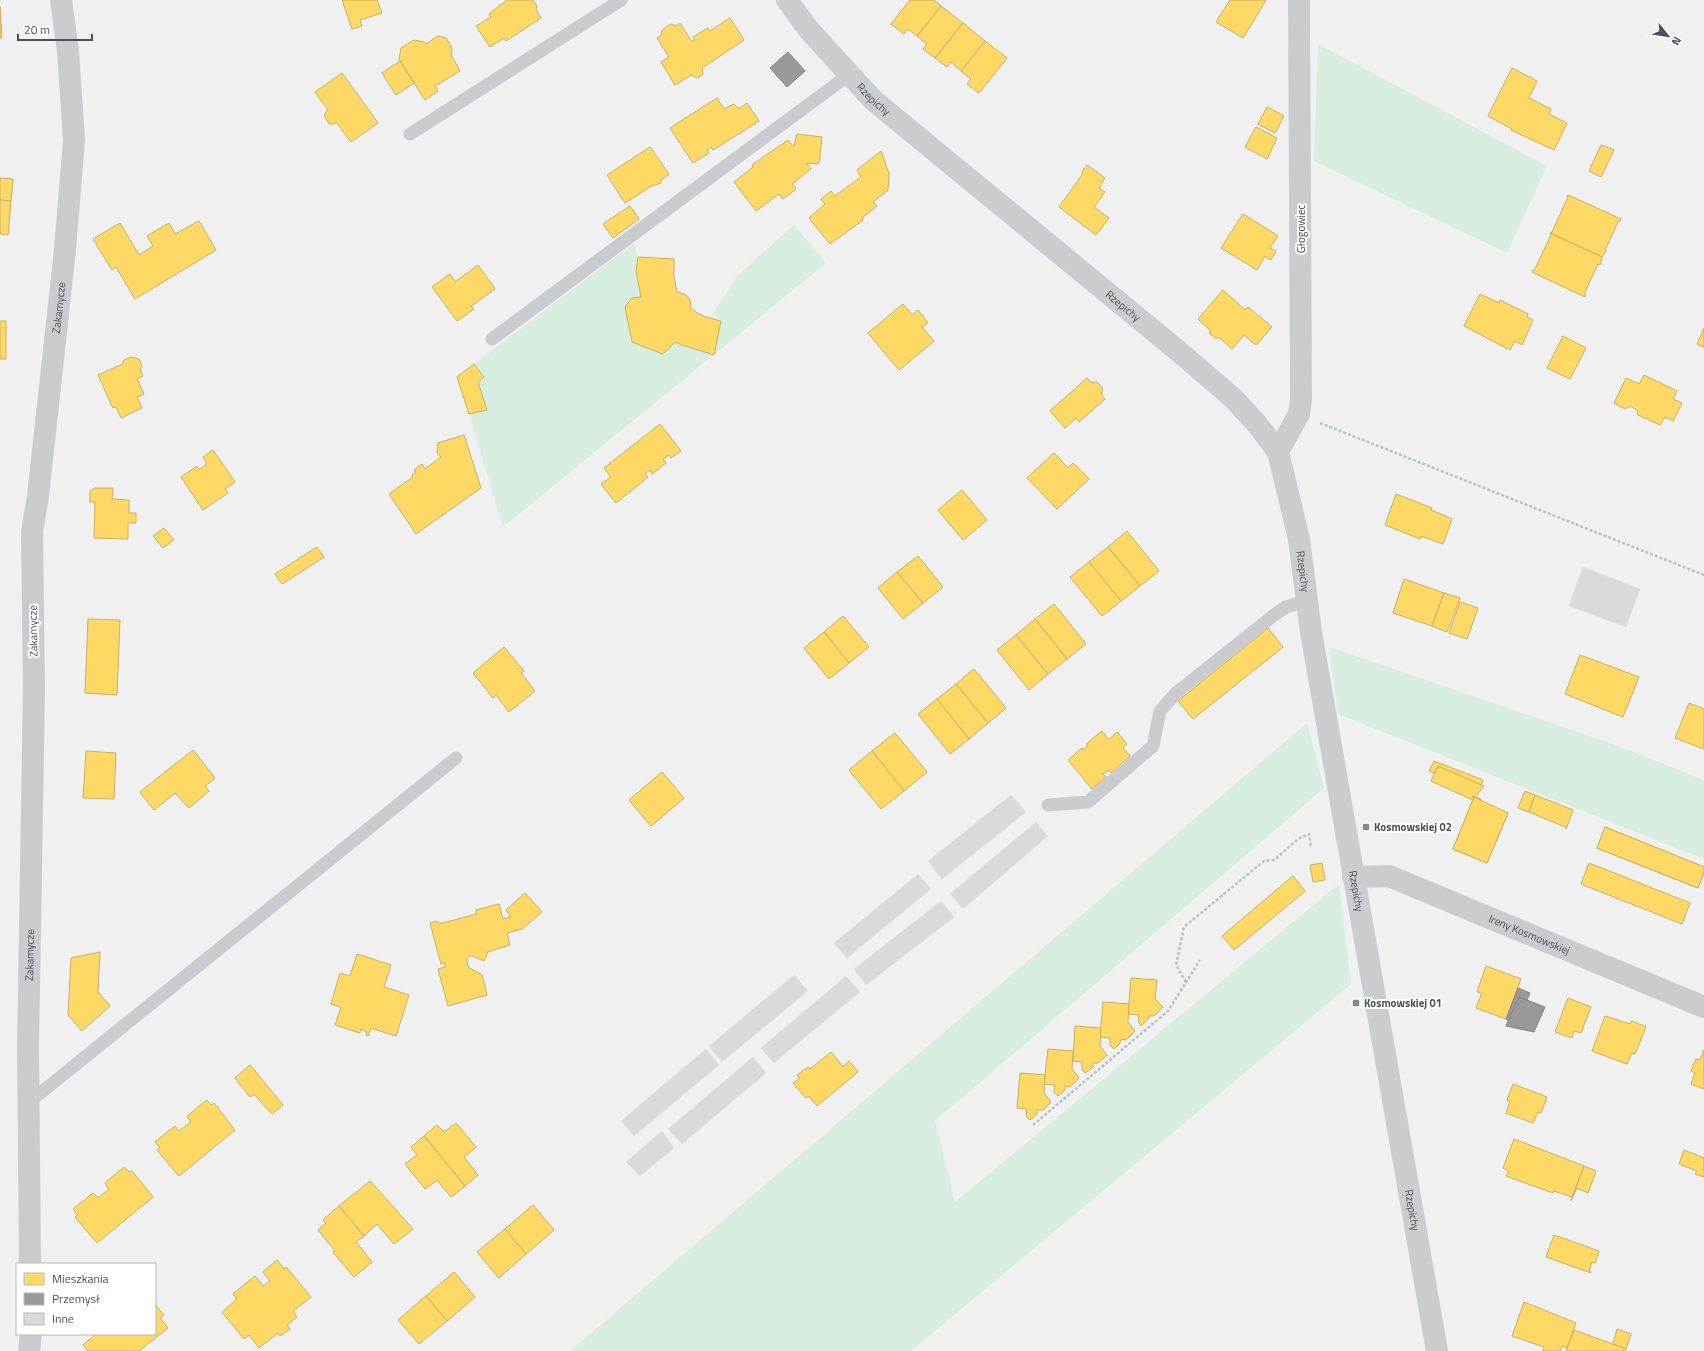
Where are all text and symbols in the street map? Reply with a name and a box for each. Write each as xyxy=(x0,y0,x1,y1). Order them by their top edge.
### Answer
scale bar xyxy=(18,16,92,42)
north arrow xyxy=(1648,16,1688,56)
text: 20 m xyxy=(24,20,50,39)
text: N xyxy=(1668,34,1685,48)
street label: Rzepichy xyxy=(853,79,895,120)
street label: Głogowiec xyxy=(1293,205,1309,253)
street label: Zakamycze xyxy=(48,281,69,334)
street label: Rzepichy xyxy=(1102,286,1145,326)
street label: Rzepichy xyxy=(1293,550,1314,594)
street label: Zakamycze xyxy=(25,605,41,657)
place label: Kosmowskiej 02 xyxy=(1374,819,1452,835)
marker: Kosmowskiej 02 xyxy=(1361,822,1371,832)
street label: Rzepichy xyxy=(1345,869,1368,913)
street label: Ireny Kosmowskiej xyxy=(1486,910,1572,958)
street label: Zakamycze xyxy=(21,929,38,981)
place label: Kosmowskiej 01 xyxy=(1364,995,1442,1011)
marker: Kosmowskiej 01 xyxy=(1351,998,1361,1008)
street label: Rzepichy xyxy=(1401,1188,1424,1233)
legend xyxy=(16,1263,156,1335)
text: Mieszkania xyxy=(52,1269,109,1288)
text: Przemysł xyxy=(52,1289,100,1308)
text: Inne xyxy=(52,1309,74,1328)

